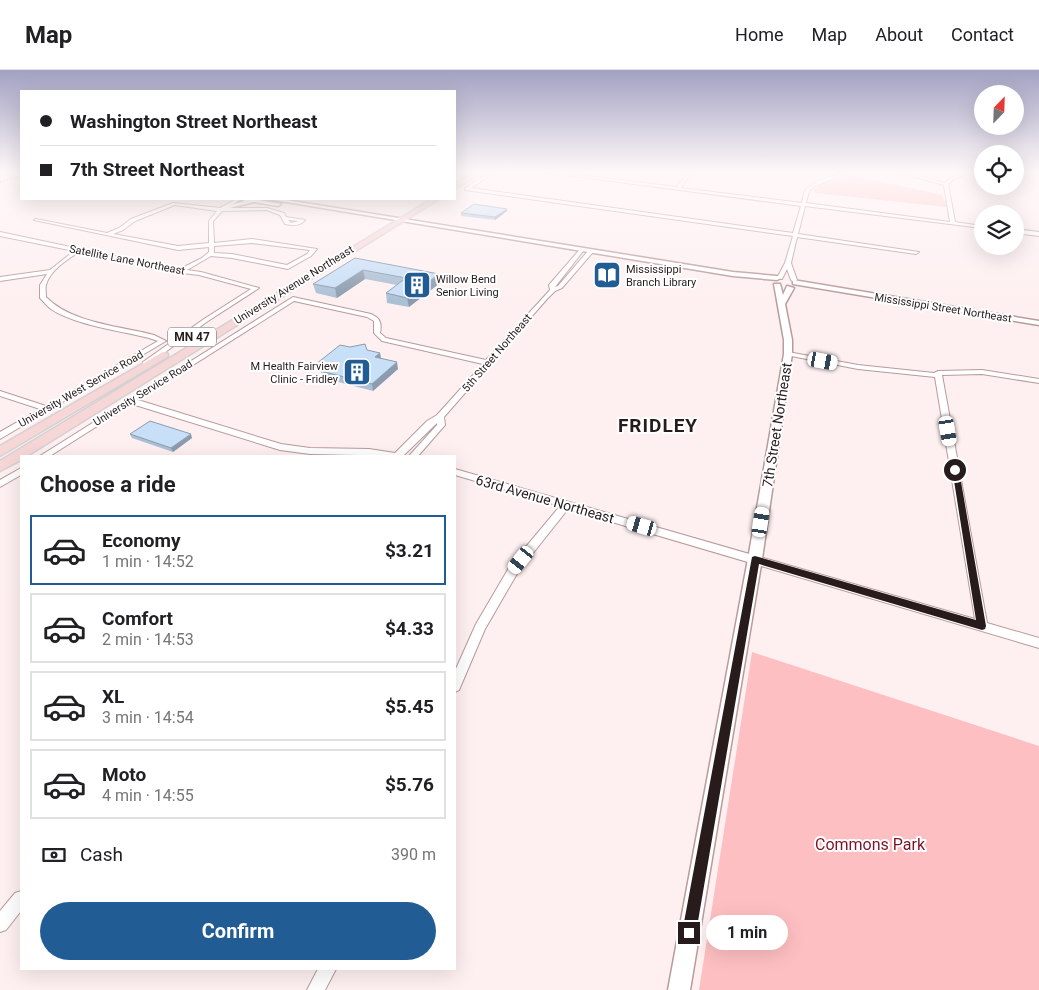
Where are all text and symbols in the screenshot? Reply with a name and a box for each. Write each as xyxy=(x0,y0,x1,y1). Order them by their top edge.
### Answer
text: Map xyxy=(25,21,72,49)
text: Home xyxy=(735,24,784,45)
text: Map xyxy=(812,24,847,45)
text: About xyxy=(875,24,923,45)
text: Contact xyxy=(951,24,1014,45)
north arrow xyxy=(974,85,1024,135)
map controls xyxy=(974,85,1024,255)
text: Washington Street Northeast xyxy=(70,110,318,133)
button: locate xyxy=(974,145,1024,195)
text: 7th Street Northeast xyxy=(70,158,245,181)
button: layers xyxy=(974,205,1024,255)
street label: Satellite Lane Northeast xyxy=(68,242,186,278)
street label: University Avenue Northeast xyxy=(232,243,356,327)
library icon: Mississippi Branch Library xyxy=(592,260,622,290)
place label: Mississippi Branch Library xyxy=(626,263,697,289)
building icon: Willow Bend Senior Living xyxy=(402,270,432,300)
place label: Willow Bend Senior Living xyxy=(436,273,499,299)
street label: Mississippi Street Northeast xyxy=(873,291,1013,325)
street label: 5th Street Northeast xyxy=(460,311,535,395)
road number: MN 47 xyxy=(168,328,216,346)
street label: University West Service Road xyxy=(16,348,146,430)
car xyxy=(806,351,839,371)
street label: University Service Road xyxy=(91,357,195,429)
building icon: M Health Fairview Clinic - Fridley xyxy=(342,357,372,387)
place label: M Health Fairview Clinic - Fridley xyxy=(250,360,339,386)
street label: 7th Street Northeast xyxy=(759,361,795,489)
district label: FRIDLEY xyxy=(618,414,698,437)
car xyxy=(938,415,957,447)
route start xyxy=(944,459,966,481)
text: Choose a ride xyxy=(40,472,176,497)
street label: 63rd Avenue Northeast xyxy=(474,472,616,527)
car xyxy=(751,506,770,538)
car xyxy=(625,515,658,537)
icon: car xyxy=(42,528,87,573)
text: Economy xyxy=(102,529,181,552)
text: $3.21 xyxy=(385,539,434,562)
car xyxy=(505,544,536,576)
text: 1 min · 14:52 xyxy=(102,552,194,571)
icon: car xyxy=(42,606,87,651)
text: Comfort xyxy=(102,607,173,630)
text: $4.33 xyxy=(385,617,434,640)
text: 2 min · 14:53 xyxy=(102,630,194,649)
icon: car xyxy=(42,684,87,729)
text: XL xyxy=(102,685,124,708)
text: $5.45 xyxy=(385,695,434,718)
text: 3 min · 14:54 xyxy=(102,708,194,727)
icon: car xyxy=(42,762,87,807)
text: Moto xyxy=(102,763,146,786)
text: $5.76 xyxy=(385,773,434,796)
text: 4 min · 14:55 xyxy=(102,786,194,805)
park label: Commons Park xyxy=(815,835,926,854)
icon: cash xyxy=(40,841,68,869)
text: Cash xyxy=(80,843,123,866)
text: 390 m xyxy=(391,845,436,864)
button: Confirm xyxy=(40,902,436,960)
callout: 1 min xyxy=(706,916,789,950)
route end xyxy=(678,922,700,944)
text: 1 min xyxy=(727,923,767,942)

